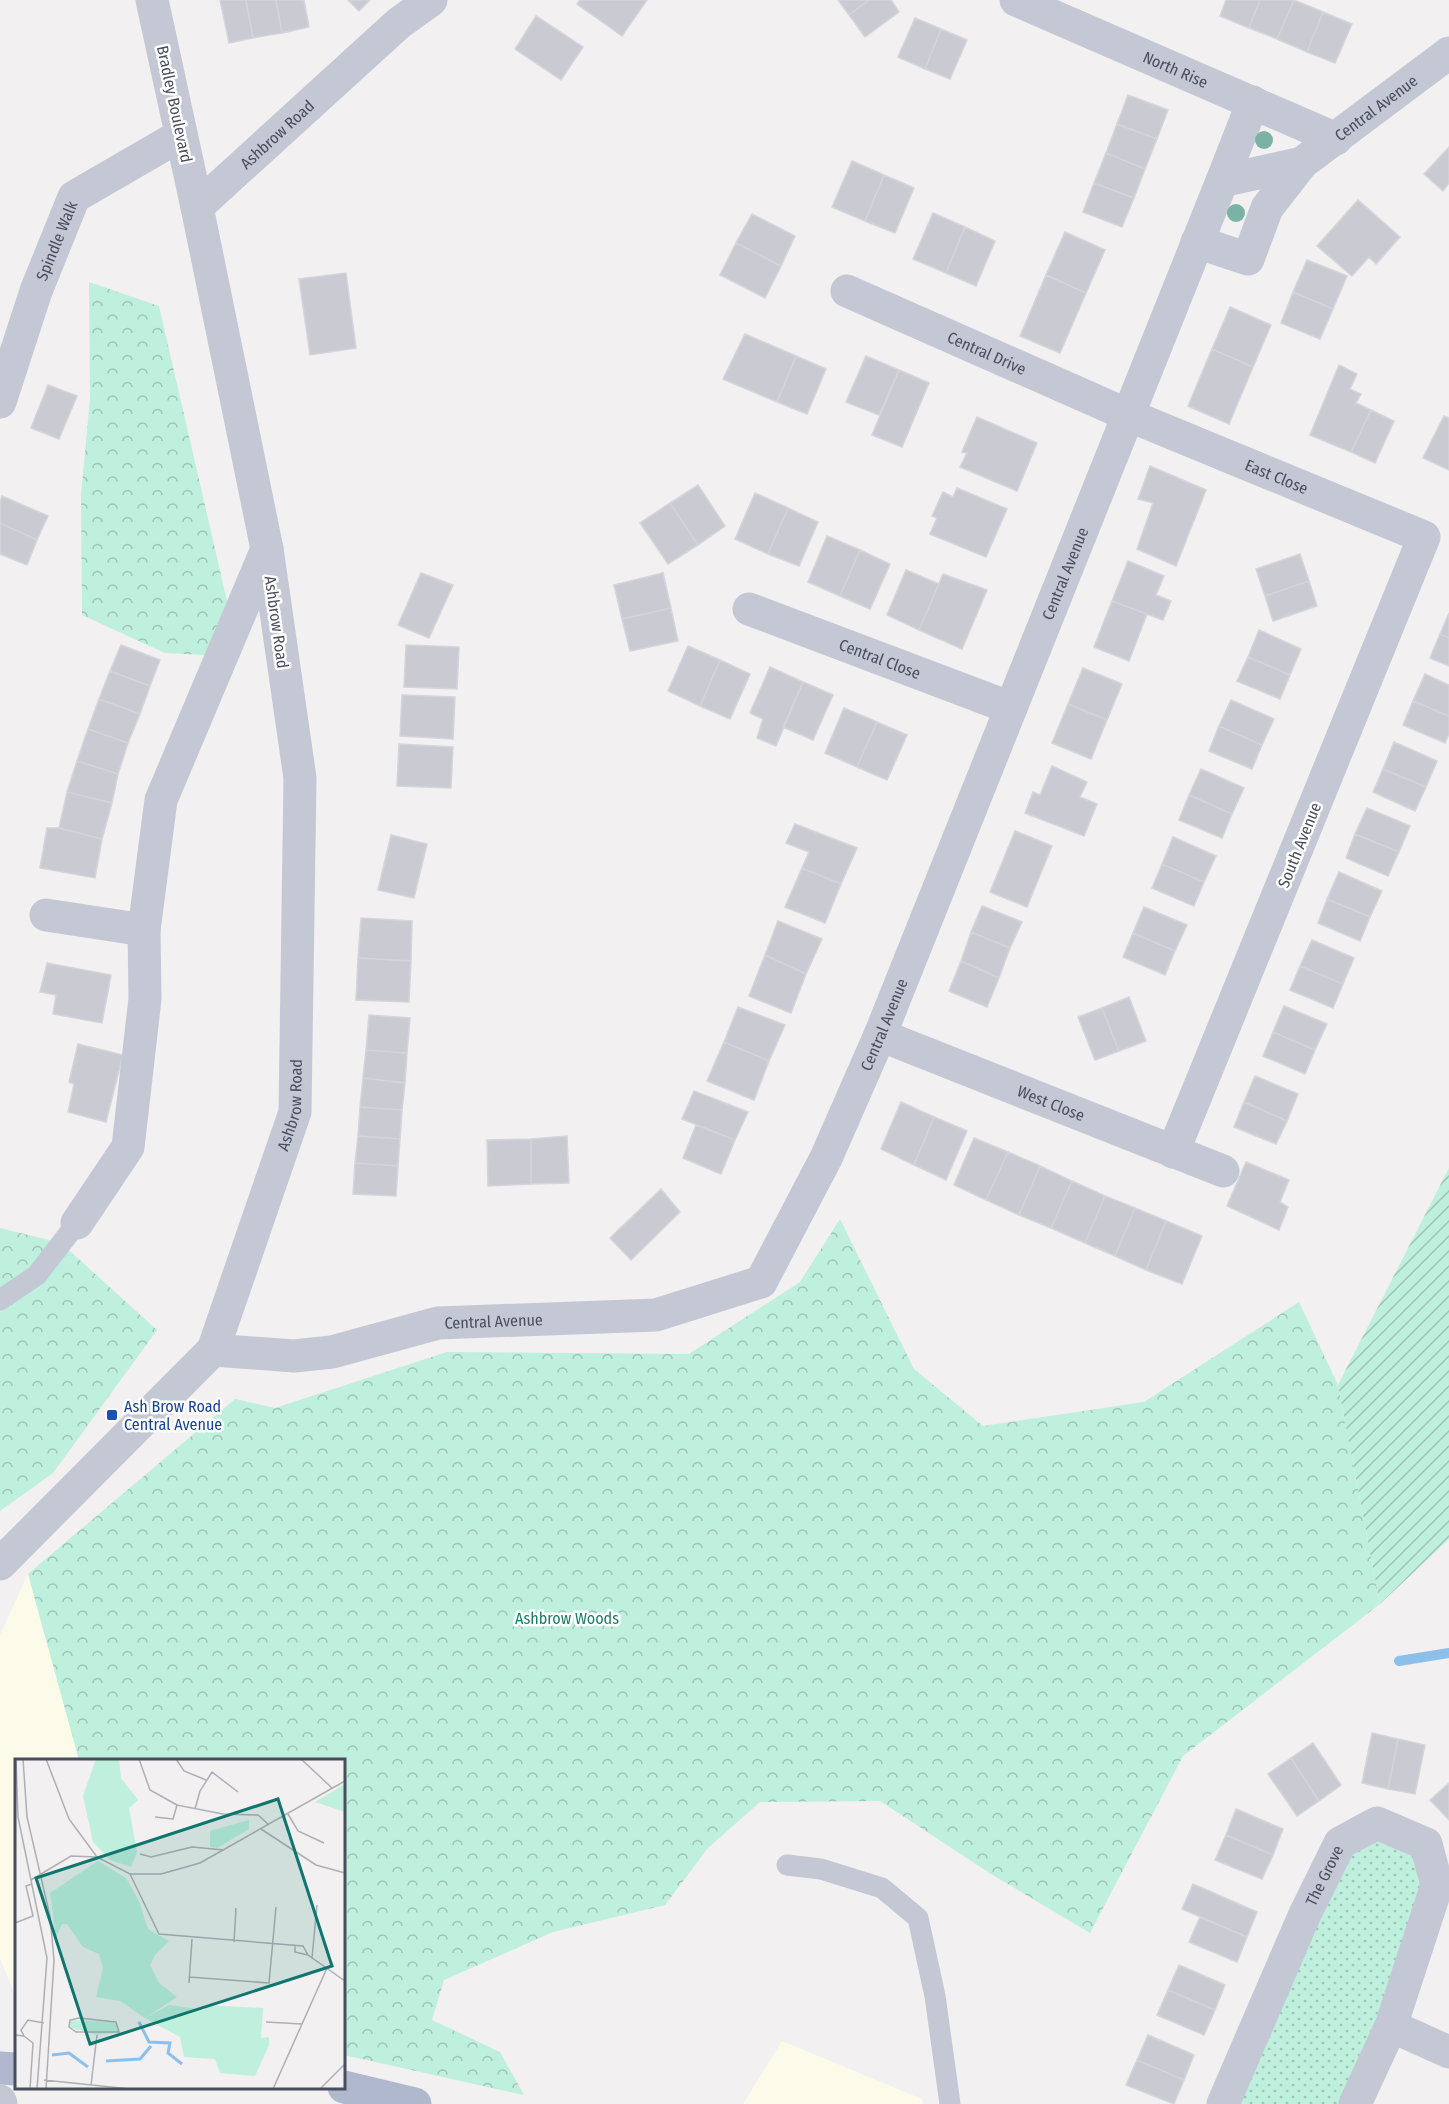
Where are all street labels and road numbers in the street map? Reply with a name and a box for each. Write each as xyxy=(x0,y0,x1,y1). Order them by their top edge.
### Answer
street label: Bradley Boulevard xyxy=(153,44,196,164)
street label: North Rise xyxy=(1140,47,1211,92)
street label: Central Avenue xyxy=(1331,71,1421,145)
street label: Ashbrow Road xyxy=(236,96,318,173)
street label: Spindle Walk xyxy=(32,198,82,283)
street label: Central Drive xyxy=(944,328,1029,379)
street label: East Close xyxy=(1242,455,1311,498)
street label: Central Avenue xyxy=(1038,524,1092,623)
street label: Ashbrow Road xyxy=(261,575,292,670)
street label: Central Close xyxy=(836,635,923,683)
street label: South Avenue xyxy=(1274,800,1325,891)
street label: Central Avenue xyxy=(856,976,912,1074)
street label: Ashbrow Road xyxy=(273,1059,306,1153)
street label: West Close xyxy=(1014,1081,1087,1125)
street label: Central Avenue xyxy=(444,1310,543,1333)
street label: The Grove xyxy=(1302,1842,1347,1909)

